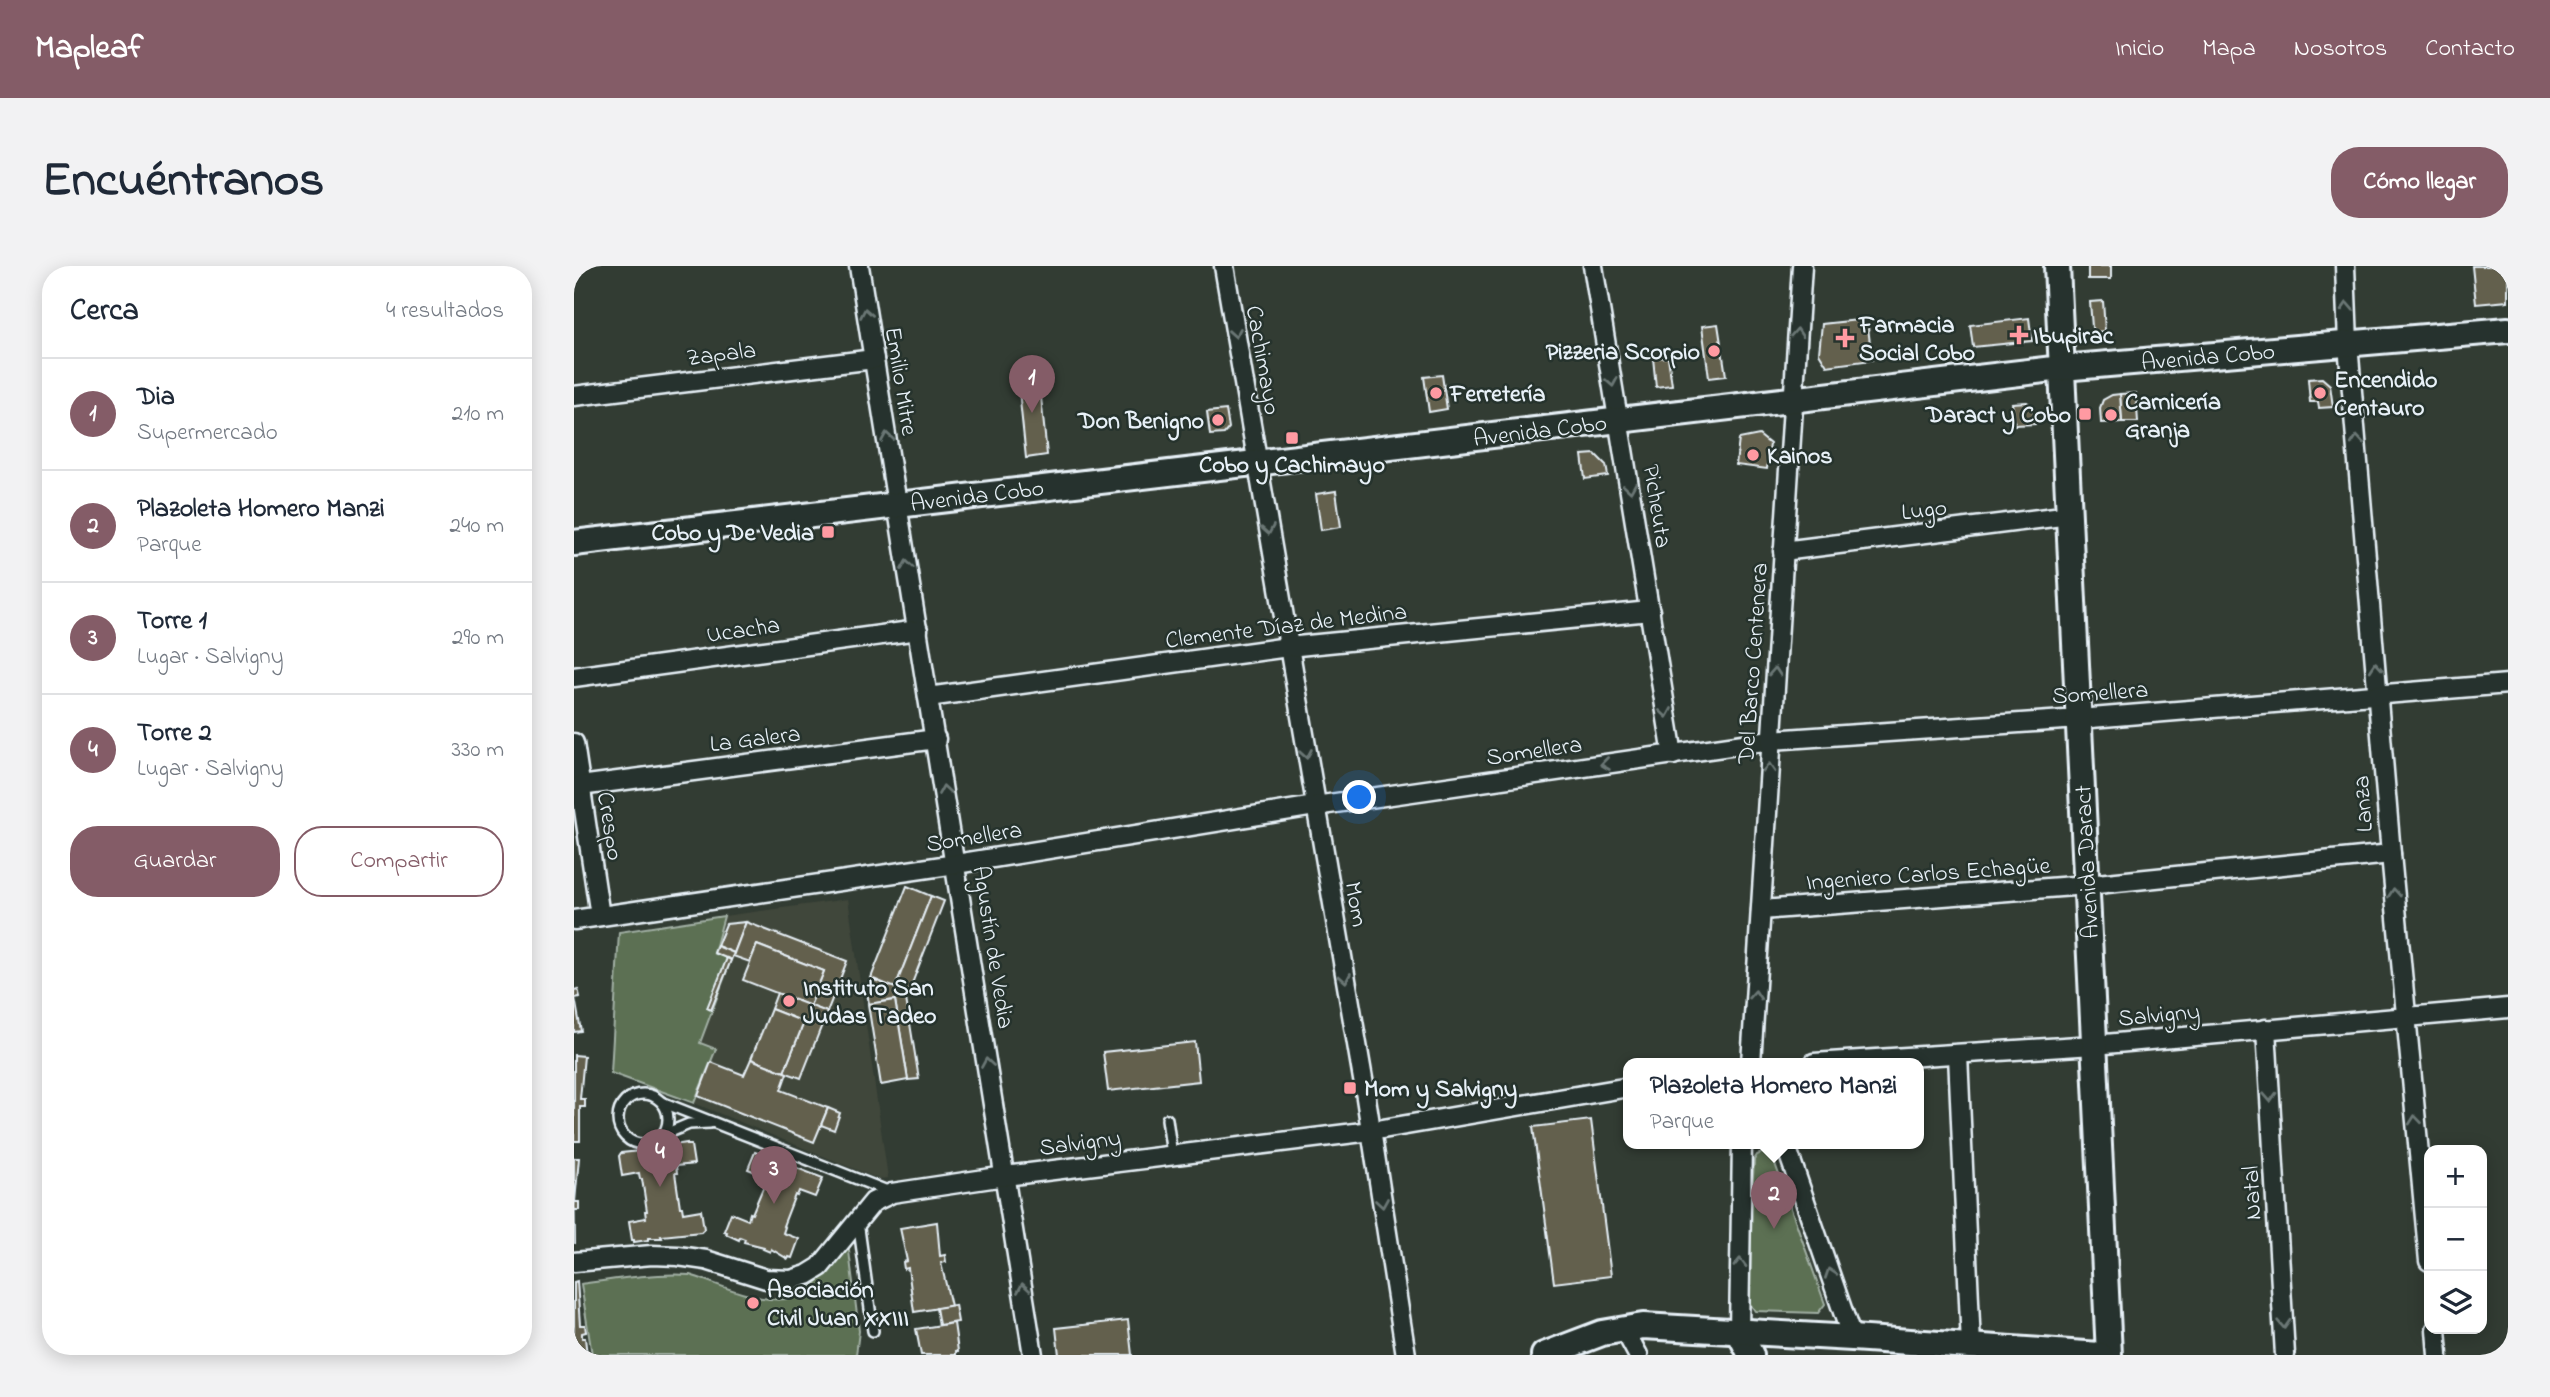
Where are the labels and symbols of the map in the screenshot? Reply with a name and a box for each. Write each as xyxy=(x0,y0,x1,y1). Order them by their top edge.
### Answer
one-way arrow xyxy=(2339,302,2354,313)
street label: Cachimayo xyxy=(1234,303,1288,418)
one-way arrow xyxy=(860,307,875,319)
place label: Farmacia Social Cobo xyxy=(1858,309,1975,372)
place label: Ibupirac xyxy=(2033,320,2115,355)
street label: Emilio Mitre xyxy=(874,325,925,438)
one-way arrow xyxy=(1227,327,1242,339)
one-way arrow xyxy=(1790,327,1805,338)
marker: Ibupirac xyxy=(2011,327,2027,343)
marker: Farmacia Social Cobo xyxy=(1837,330,1853,346)
street label: Zapala xyxy=(685,334,758,377)
street label: Avenida Cobo xyxy=(2140,335,2277,382)
place label: Pizzeria Scorpio xyxy=(1546,336,1700,371)
marker: Pizzeria Scorpio xyxy=(1706,343,1722,359)
pin: 1 xyxy=(1009,355,1055,413)
place label: Encendido Centauro xyxy=(2334,364,2437,427)
one-way arrow xyxy=(1604,376,1619,388)
place label: Ferretería xyxy=(1449,378,1546,413)
marker: Ferretería xyxy=(1428,385,1444,401)
marker: Encendido Centauro xyxy=(2312,385,2328,401)
place label: Carnicería Granja xyxy=(2125,386,2221,449)
place label: Daract y Cobo xyxy=(1925,399,2071,435)
place label: Don Benigno xyxy=(1077,405,1204,441)
marker: Daract y Cobo xyxy=(2077,406,2093,422)
street label: Avenida Cobo xyxy=(1472,407,1609,458)
marker: Carnicería Granja xyxy=(2103,407,2119,423)
marker: Don Benigno xyxy=(1210,412,1226,428)
marker: Cobo y Cachimayo xyxy=(1284,430,1300,446)
one-way arrow xyxy=(880,431,895,443)
one-way arrow xyxy=(2350,434,2365,445)
place label: Kainos xyxy=(1767,440,1832,475)
marker: Kainos xyxy=(1745,447,1761,463)
place label: Cobo y Cachimayo xyxy=(1199,449,1385,485)
street label: Picheuta xyxy=(1632,462,1679,551)
street label: Avenida Cobo xyxy=(909,472,1046,523)
one-way arrow xyxy=(1622,482,1637,494)
street label: Lugo xyxy=(1899,491,1949,532)
place label: Cobo y De Vedia xyxy=(651,517,814,553)
marker: Cobo y De Vedia xyxy=(820,524,836,540)
one-way arrow xyxy=(1260,524,1275,536)
one-way arrow xyxy=(900,559,915,571)
street label: Del Barco Centenera xyxy=(1730,561,1779,766)
street label: Clemente Díaz de Medina xyxy=(1164,595,1409,660)
street label: Ucacha xyxy=(704,609,782,654)
one-way arrow xyxy=(2369,661,2384,672)
one-way arrow xyxy=(1768,666,1783,677)
street label: Somellera xyxy=(2051,674,2150,715)
one-way arrow xyxy=(1658,707,1673,718)
street label: La Galera xyxy=(708,718,803,763)
street label: Somellera xyxy=(1484,728,1585,777)
one-way arrow xyxy=(1298,748,1313,760)
one-way arrow xyxy=(1599,757,1611,772)
one-way arrow xyxy=(1762,762,1777,773)
street label: Lanza xyxy=(2345,774,2384,833)
your location xyxy=(1342,780,1376,814)
one-way arrow xyxy=(937,784,952,796)
street label: Avenida Daract xyxy=(2067,784,2110,940)
street label: Crespo xyxy=(586,790,631,863)
street label: Somellera xyxy=(924,814,1025,863)
street label: Ingeniero Carlos Echagüe xyxy=(1805,849,2052,901)
street label: Agustín de Vedia xyxy=(961,863,1022,1031)
street label: Mom xyxy=(1333,879,1376,930)
one-way arrow xyxy=(2387,887,2402,898)
place label: Instituto San Judas Tadeo xyxy=(803,972,936,1035)
one-way arrow xyxy=(1337,972,1352,984)
one-way arrow xyxy=(1747,989,1762,1000)
marker: Instituto San Judas Tadeo xyxy=(781,993,797,1009)
street label: Salvigny xyxy=(2117,995,2202,1038)
one-way arrow xyxy=(980,1057,995,1069)
place label: Mom y Salvigny xyxy=(1364,1073,1517,1109)
marker: Mom y Salvigny xyxy=(1342,1080,1358,1096)
one-way arrow xyxy=(2263,1092,2278,1103)
one-way arrow xyxy=(2408,1114,2423,1126)
street label: Salvigny xyxy=(1037,1122,1123,1168)
pin: 4 xyxy=(637,1129,683,1187)
pin: 3 xyxy=(751,1146,797,1204)
street label: Natal xyxy=(2235,1165,2272,1221)
pin: 2 xyxy=(1751,1171,1797,1229)
one-way arrow xyxy=(1374,1197,1389,1209)
one-way arrow xyxy=(1732,1258,1747,1269)
one-way arrow xyxy=(1824,1268,1838,1280)
place label: Asociación Civil Juan XXIII xyxy=(767,1274,909,1337)
one-way arrow xyxy=(1016,1282,1031,1293)
marker: Asociación Civil Juan XXIII xyxy=(745,1295,761,1311)
one-way arrow xyxy=(2276,1319,2291,1330)

